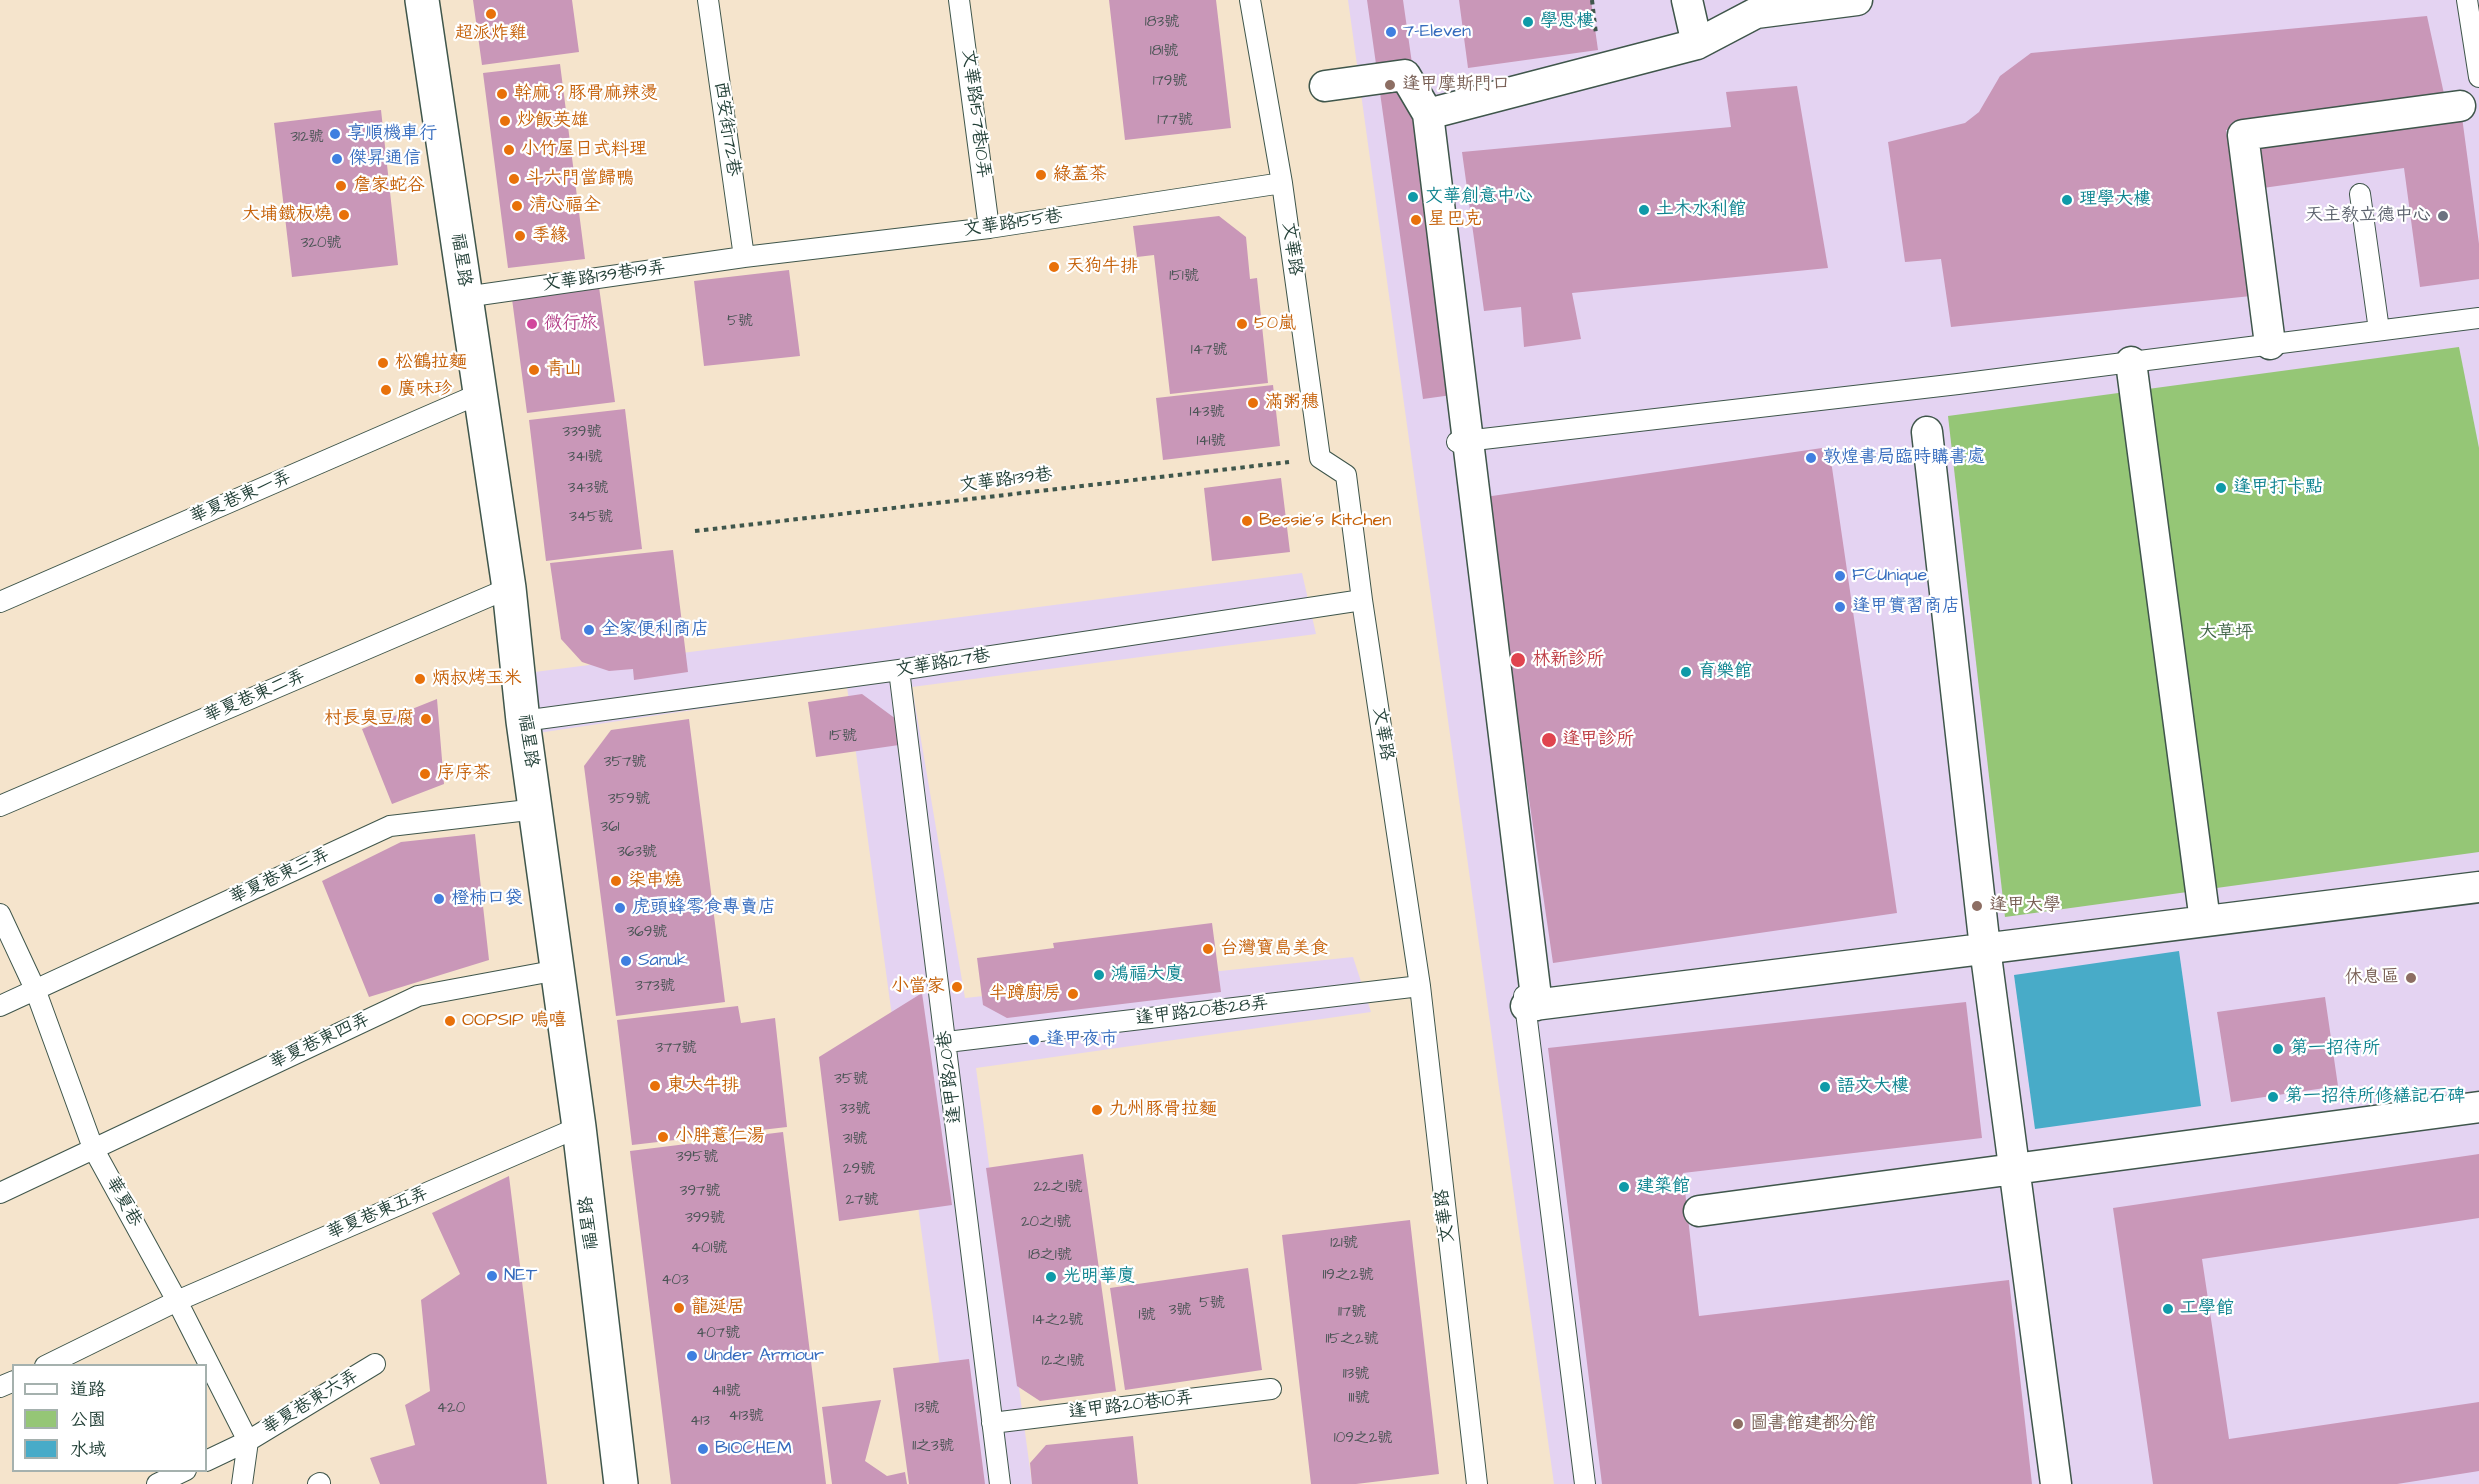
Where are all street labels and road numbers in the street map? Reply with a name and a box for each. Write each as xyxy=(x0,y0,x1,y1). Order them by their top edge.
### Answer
street label: 文華路157巷10弄 xyxy=(956,48,994,180)
street label: 西安街172巷 xyxy=(709,80,743,178)
street label: 文華路155巷 xyxy=(962,206,1064,242)
street label: 文華路 xyxy=(1277,221,1305,277)
street label: 福星路 xyxy=(446,232,474,288)
street label: 文華路139巷19弄 xyxy=(541,258,667,296)
street label: 文華路139巷 xyxy=(958,465,1054,497)
street label: 華夏巷東一弄 xyxy=(187,467,295,529)
street label: 文華路127巷 xyxy=(894,646,992,682)
street label: 華夏巷東二弄 xyxy=(201,666,309,728)
street label: 文華路 xyxy=(1367,706,1397,762)
street label: 福星路 xyxy=(513,713,541,769)
street label: 華夏巷東三弄 xyxy=(226,844,334,910)
street label: 逢甲路20巷28弄 xyxy=(1134,993,1270,1031)
street label: 華夏巷東四弄 xyxy=(266,1009,374,1075)
street label: 逢甲路20巷 xyxy=(935,1029,967,1125)
street label: 華夏巷 xyxy=(100,1173,146,1231)
street label: 華夏巷東五弄 xyxy=(324,1183,432,1245)
street label: 文華路 xyxy=(1432,1188,1460,1244)
street label: 福星路 xyxy=(576,1195,604,1251)
street label: 華夏巷東六弄 xyxy=(259,1366,363,1440)
street label: 逢甲路20巷10弄 xyxy=(1067,1388,1195,1424)

